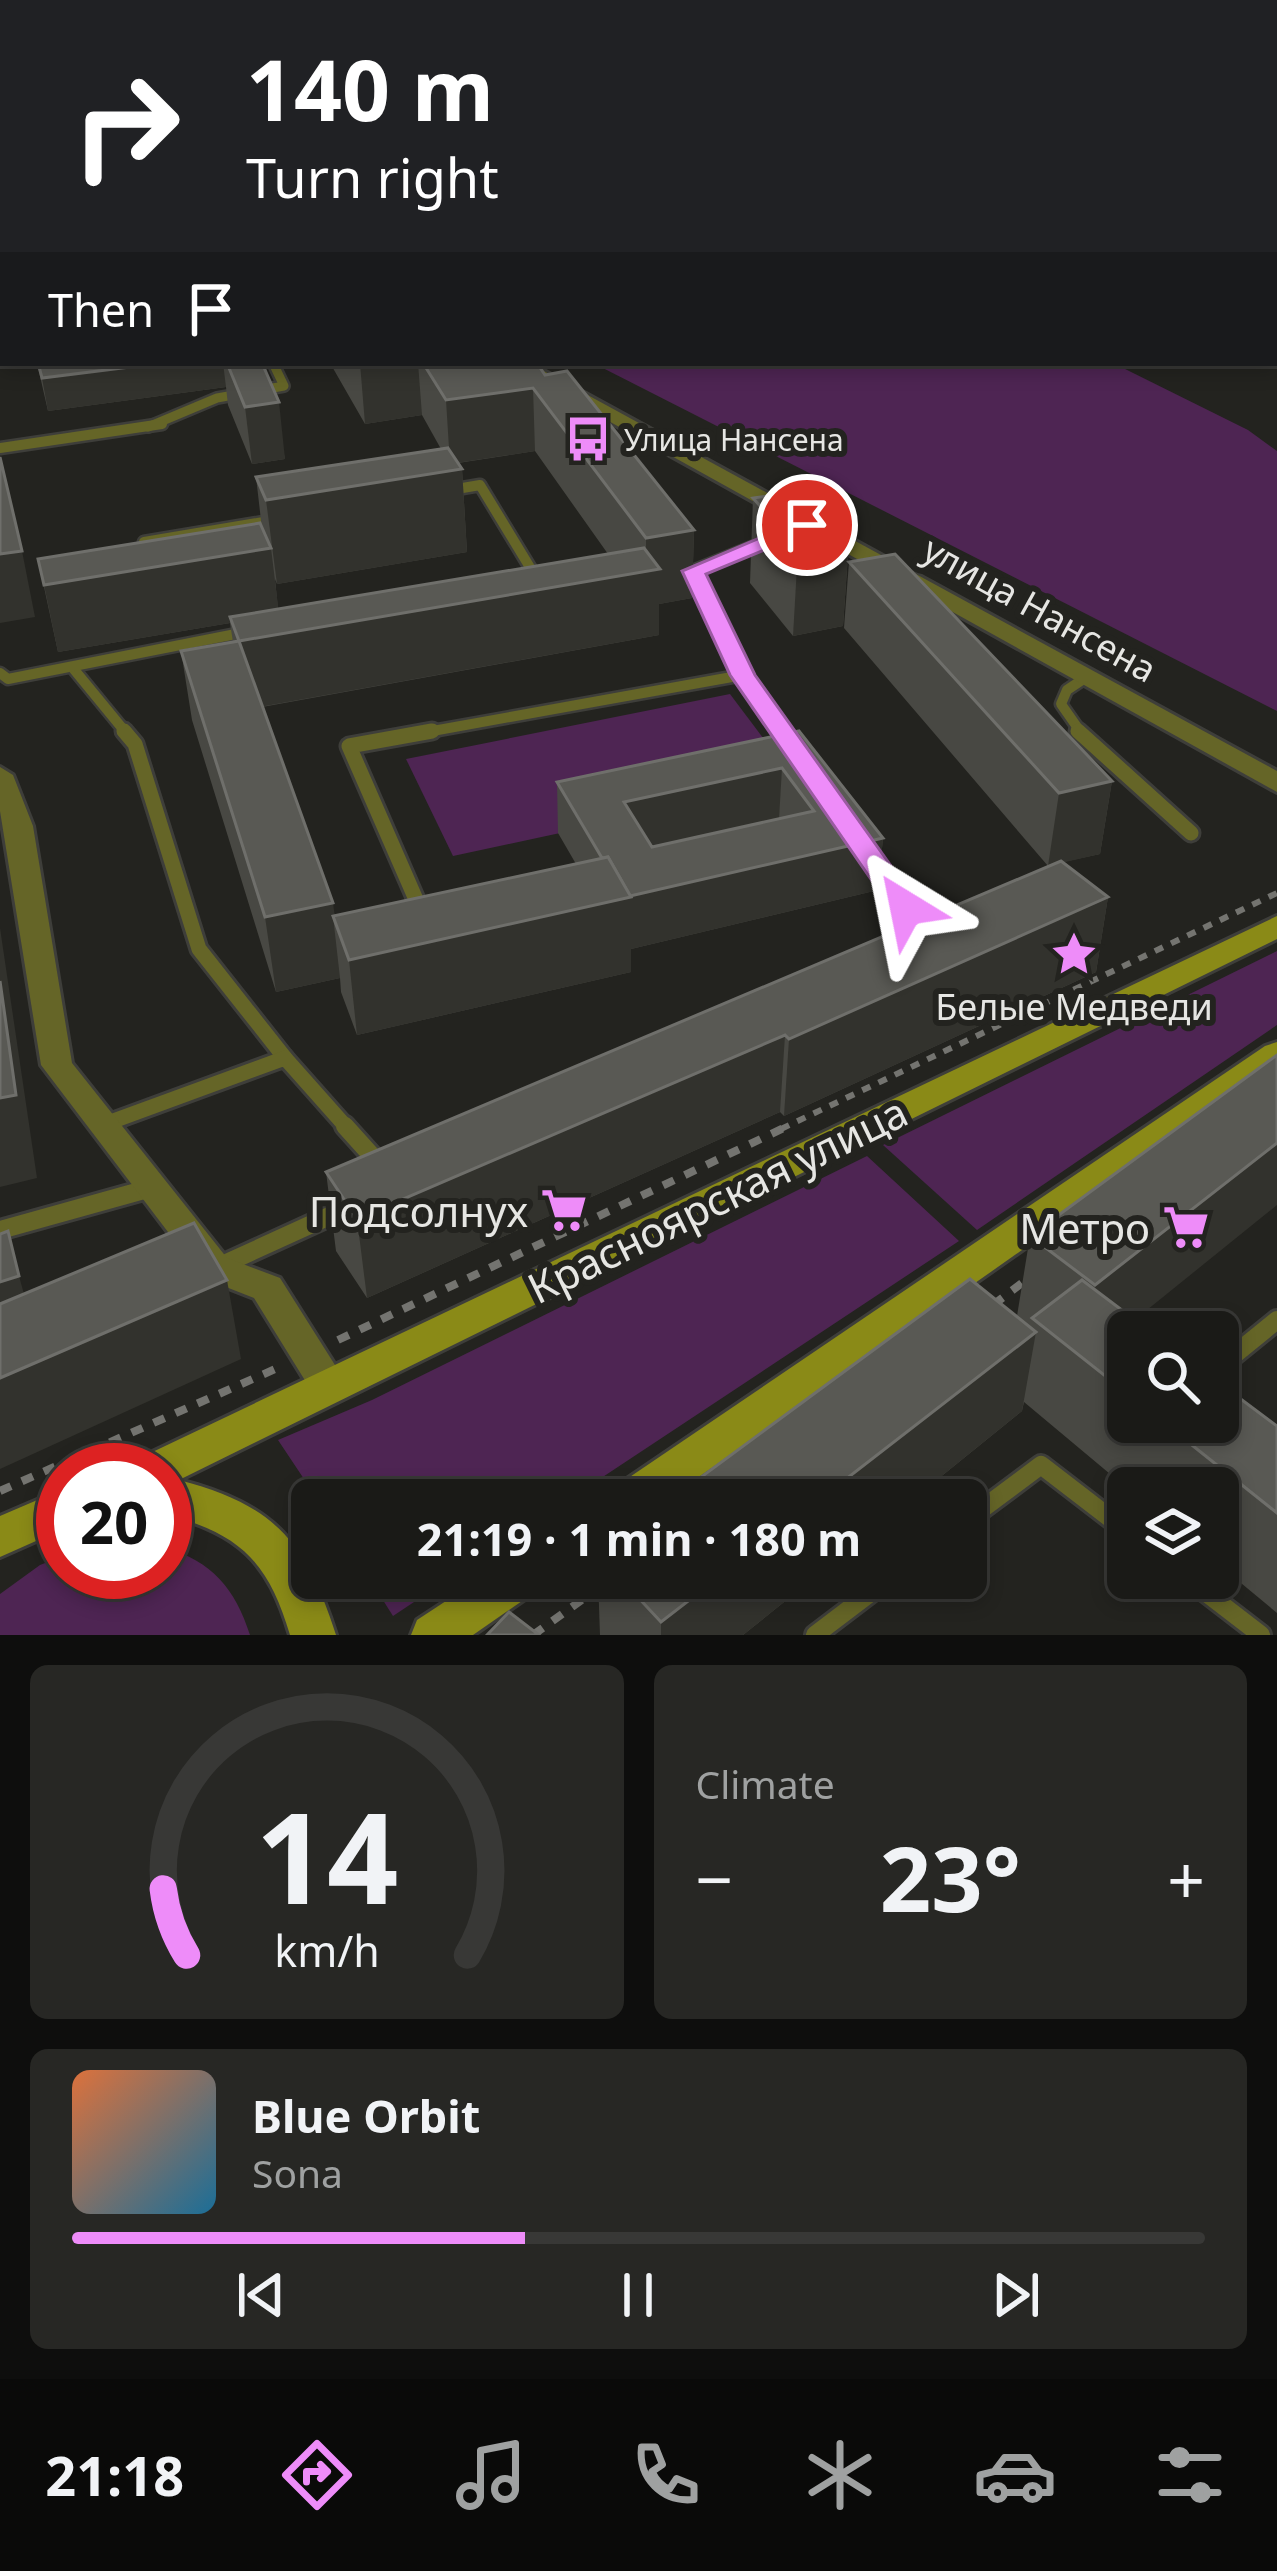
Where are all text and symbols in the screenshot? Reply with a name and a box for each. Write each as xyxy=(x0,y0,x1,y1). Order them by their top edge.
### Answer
text: 140 m xyxy=(246,31,494,146)
icon: right xyxy=(48,48,204,204)
text: Turn right xyxy=(246,140,499,214)
icon: arrive xyxy=(178,276,244,342)
text: Then xyxy=(48,279,154,340)
bus stop icon: Улица Нансена xyxy=(563,414,613,464)
place label: Улица Нансена xyxy=(624,419,844,460)
pin xyxy=(756,474,858,576)
icon: arrive xyxy=(774,492,840,558)
street label: улица Нансена xyxy=(915,525,1165,693)
position arrow xyxy=(843,845,969,971)
place icon: Белые Медведи xyxy=(1049,929,1099,979)
place label: Белые Медведи xyxy=(935,982,1213,1031)
street label: Красноярская улица xyxy=(518,1082,916,1316)
place label: Подсолнух xyxy=(309,1182,529,1239)
supermarket icon: Подсолнух xyxy=(539,1185,589,1235)
place label: Метро xyxy=(1019,1199,1150,1256)
supermarket icon: Метро xyxy=(1161,1202,1211,1252)
map controls xyxy=(1107,1311,1239,1599)
button: search xyxy=(1107,1311,1239,1443)
speed limit sign: 20 xyxy=(36,1443,192,1599)
button: layers xyxy=(1107,1467,1239,1599)
text: 21:19 · 1 min · 180 m xyxy=(417,1508,861,1569)
text: Climate xyxy=(696,1757,835,1810)
text: 14 xyxy=(255,1771,398,1941)
text: 23° xyxy=(880,1816,1021,1938)
text: − xyxy=(696,1833,733,1923)
text: + xyxy=(1167,1833,1205,1923)
text: km/h xyxy=(274,1921,379,1980)
text: Blue Orbit xyxy=(252,2085,480,2146)
text: Sona xyxy=(252,2146,343,2199)
icon: previous xyxy=(228,2262,294,2328)
icon: pause xyxy=(605,2262,671,2328)
icon: next xyxy=(983,2262,1049,2328)
icon: directions xyxy=(275,2433,359,2517)
icon: music xyxy=(449,2433,533,2517)
icon: phone xyxy=(624,2433,708,2517)
icon: climate xyxy=(798,2433,882,2517)
icon: car xyxy=(973,2433,1057,2517)
icon: filters xyxy=(1148,2433,1232,2517)
text: 21:18 xyxy=(45,2438,184,2512)

